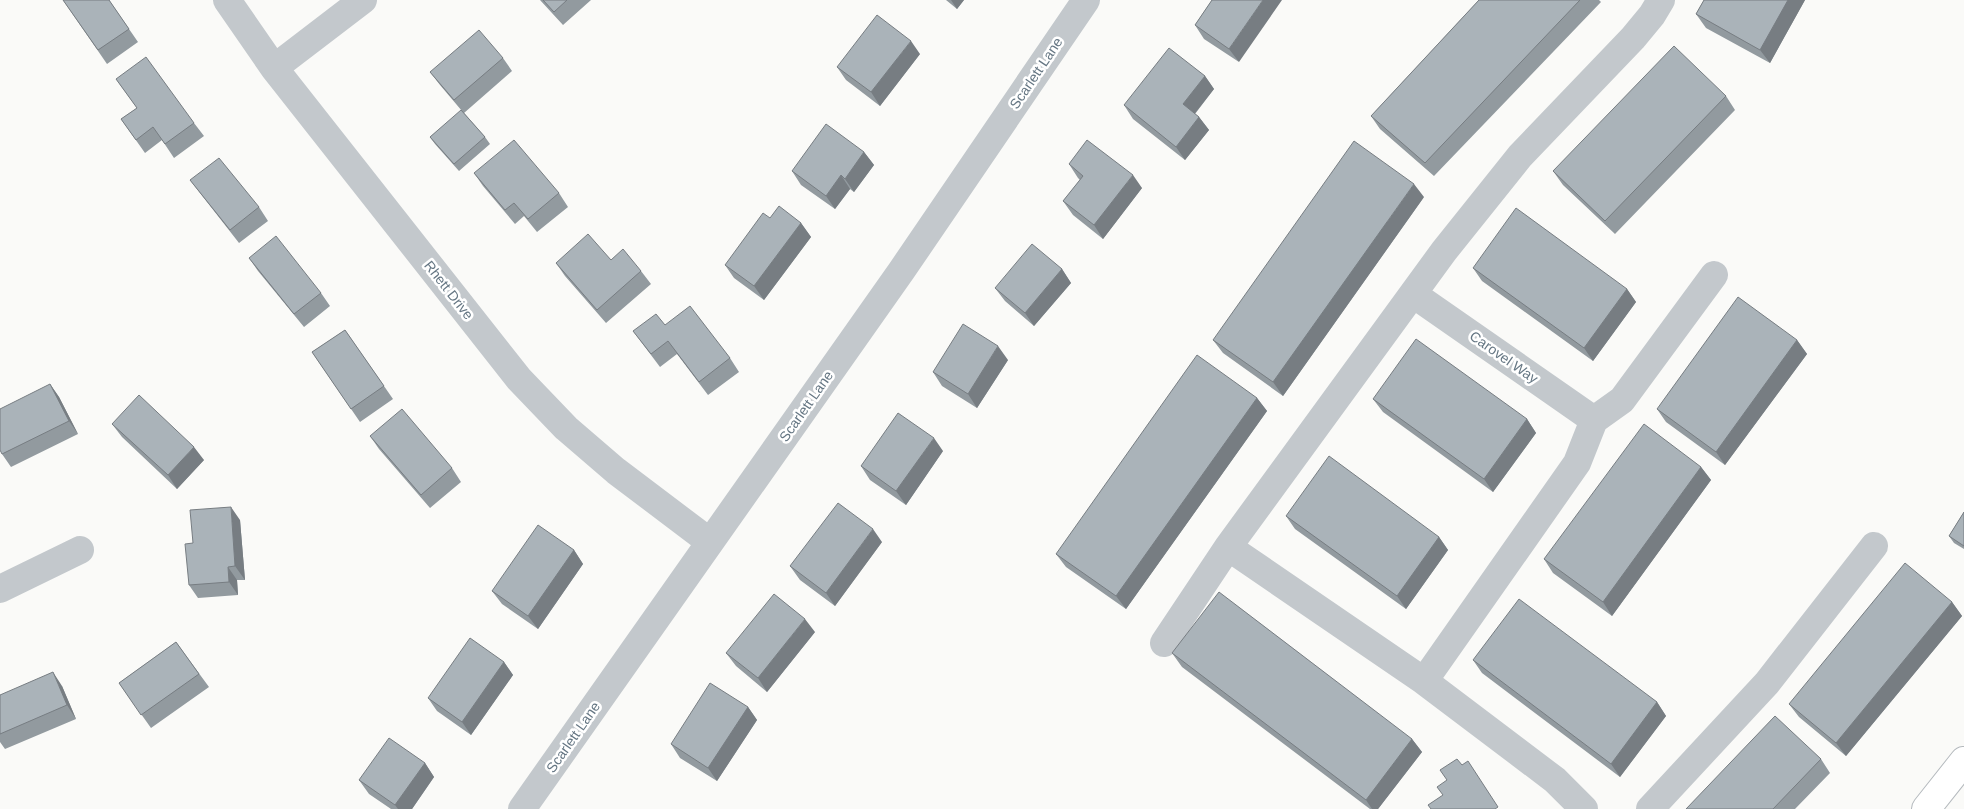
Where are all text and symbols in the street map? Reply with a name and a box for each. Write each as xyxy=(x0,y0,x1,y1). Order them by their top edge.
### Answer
street label: Scarlett Lane xyxy=(1006,34,1066,112)
street label: Rhett Drive xyxy=(421,257,477,323)
street label: Carovel Way xyxy=(1467,328,1541,386)
street label: Scarlett Lane xyxy=(776,367,836,444)
street label: Scarlett Lane xyxy=(543,698,603,775)

